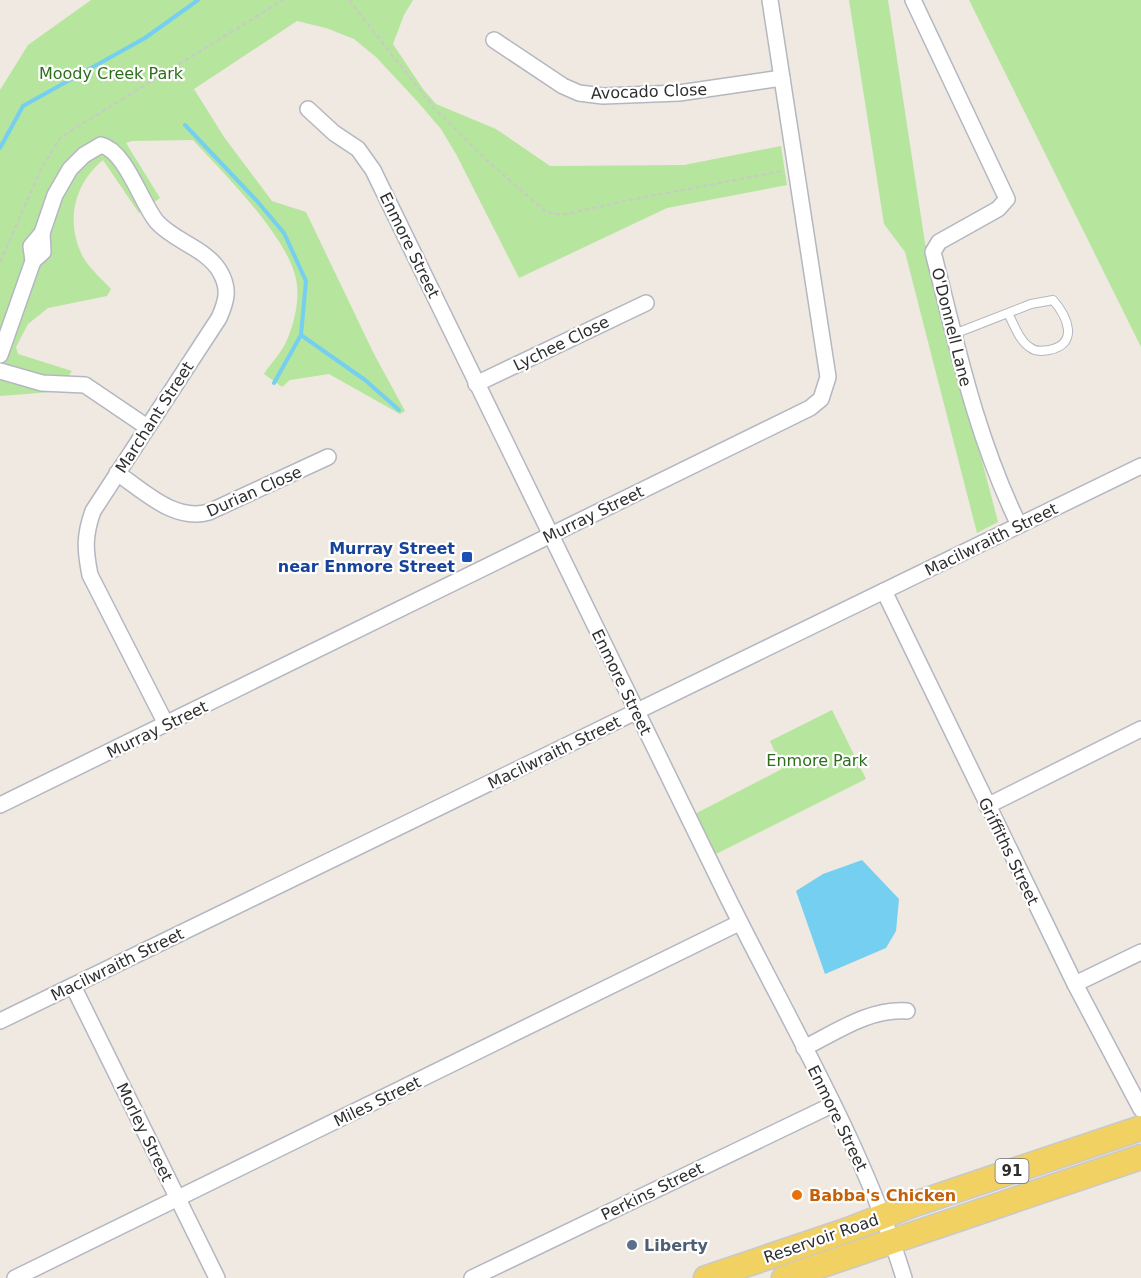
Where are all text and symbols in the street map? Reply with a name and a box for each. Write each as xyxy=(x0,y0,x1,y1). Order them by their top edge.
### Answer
park label: Moody Creek Park xyxy=(39,64,184,83)
street label: Avocado Close xyxy=(590,80,708,103)
street label: Enmore Street xyxy=(376,189,443,301)
street label: O'Donnell Lane xyxy=(928,266,975,389)
street label: Lychee Close xyxy=(510,312,612,375)
street label: Marchant Street xyxy=(111,358,197,476)
street label: Durian Close xyxy=(204,462,305,521)
street label: Murray Street xyxy=(540,482,647,547)
street label: Macilwraith Street xyxy=(922,499,1061,580)
place label: Murray Street near Enmore Street xyxy=(278,539,455,576)
marker: Murray Street near Enmore Street xyxy=(460,550,474,564)
street label: Enmore Street xyxy=(588,626,655,738)
street label: Murray Street xyxy=(104,697,211,762)
street label: Macilwraith Street xyxy=(485,712,624,793)
park label: Enmore Park xyxy=(766,751,868,770)
street label: Griffiths Street xyxy=(974,794,1043,908)
street label: Macilwraith Street xyxy=(48,924,187,1005)
street label: Enmore Street xyxy=(804,1062,871,1174)
street label: Miles Street xyxy=(331,1072,424,1131)
street label: Morley Street xyxy=(112,1080,177,1185)
street label: Perkins Street xyxy=(598,1158,706,1224)
road number: 91 xyxy=(996,1159,1028,1183)
place label: Babba's Chicken xyxy=(809,1186,956,1205)
marker: Babba's Chicken xyxy=(790,1188,804,1202)
street label: Reservoir Road xyxy=(761,1210,881,1267)
place label: Liberty xyxy=(644,1236,709,1255)
marker: Liberty xyxy=(625,1238,639,1252)

